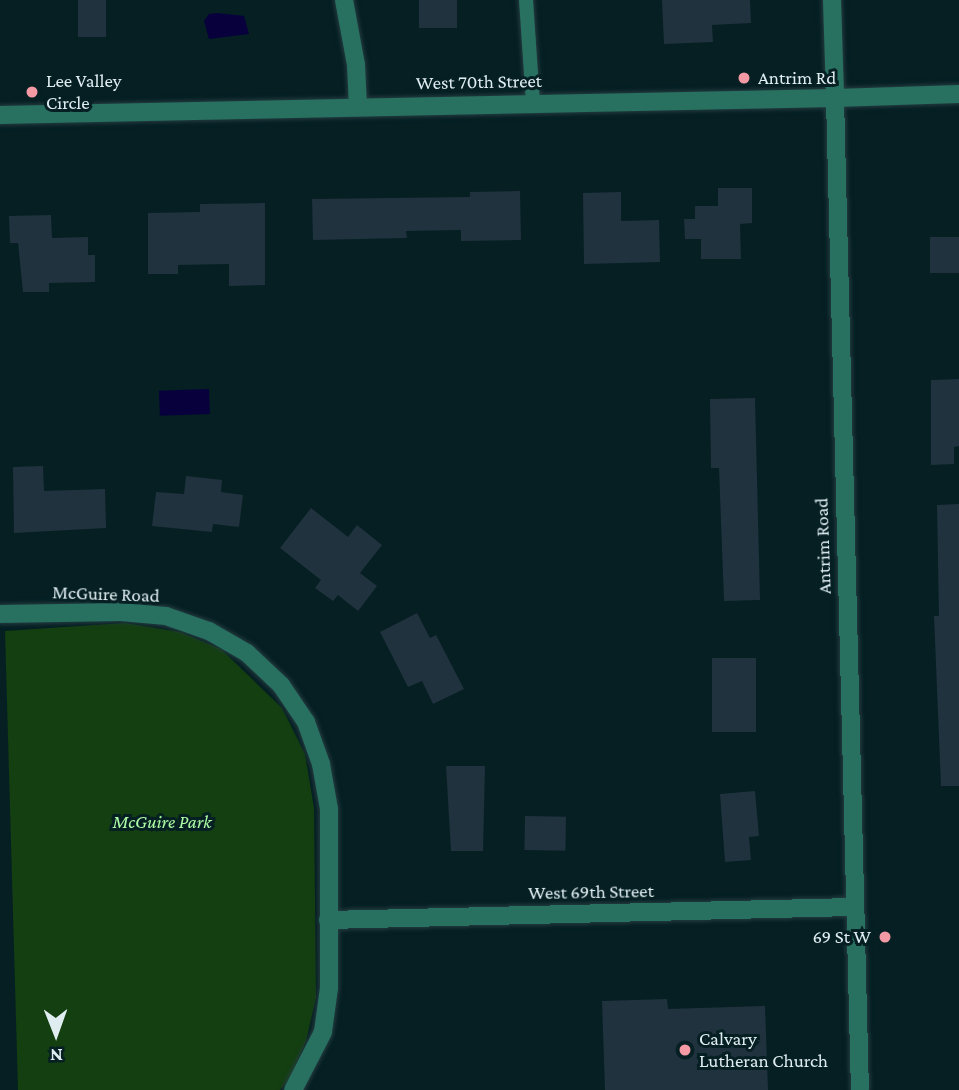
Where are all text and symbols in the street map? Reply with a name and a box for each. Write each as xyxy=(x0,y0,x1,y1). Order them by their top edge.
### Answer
place label: Antrim Rd xyxy=(758,67,836,89)
place label: Lee Valley Circle xyxy=(46,70,122,114)
street label: West 70th Street xyxy=(416,70,542,94)
marker: Antrim Rd xyxy=(736,70,752,86)
marker: Lee Valley Circle xyxy=(24,84,40,100)
street label: Antrim Road xyxy=(810,497,836,595)
street label: McGuire Road xyxy=(52,581,160,607)
park label: McGuire Park xyxy=(112,811,212,833)
street label: West 69th Street xyxy=(528,880,654,904)
place label: 69 St W xyxy=(812,926,871,948)
marker: 69 St W xyxy=(877,929,893,945)
north arrow xyxy=(21,999,91,1069)
place label: Calvary Lutheran Church xyxy=(699,1028,828,1072)
marker: Calvary Lutheran Church xyxy=(677,1042,693,1058)
text: N xyxy=(50,1045,63,1066)

